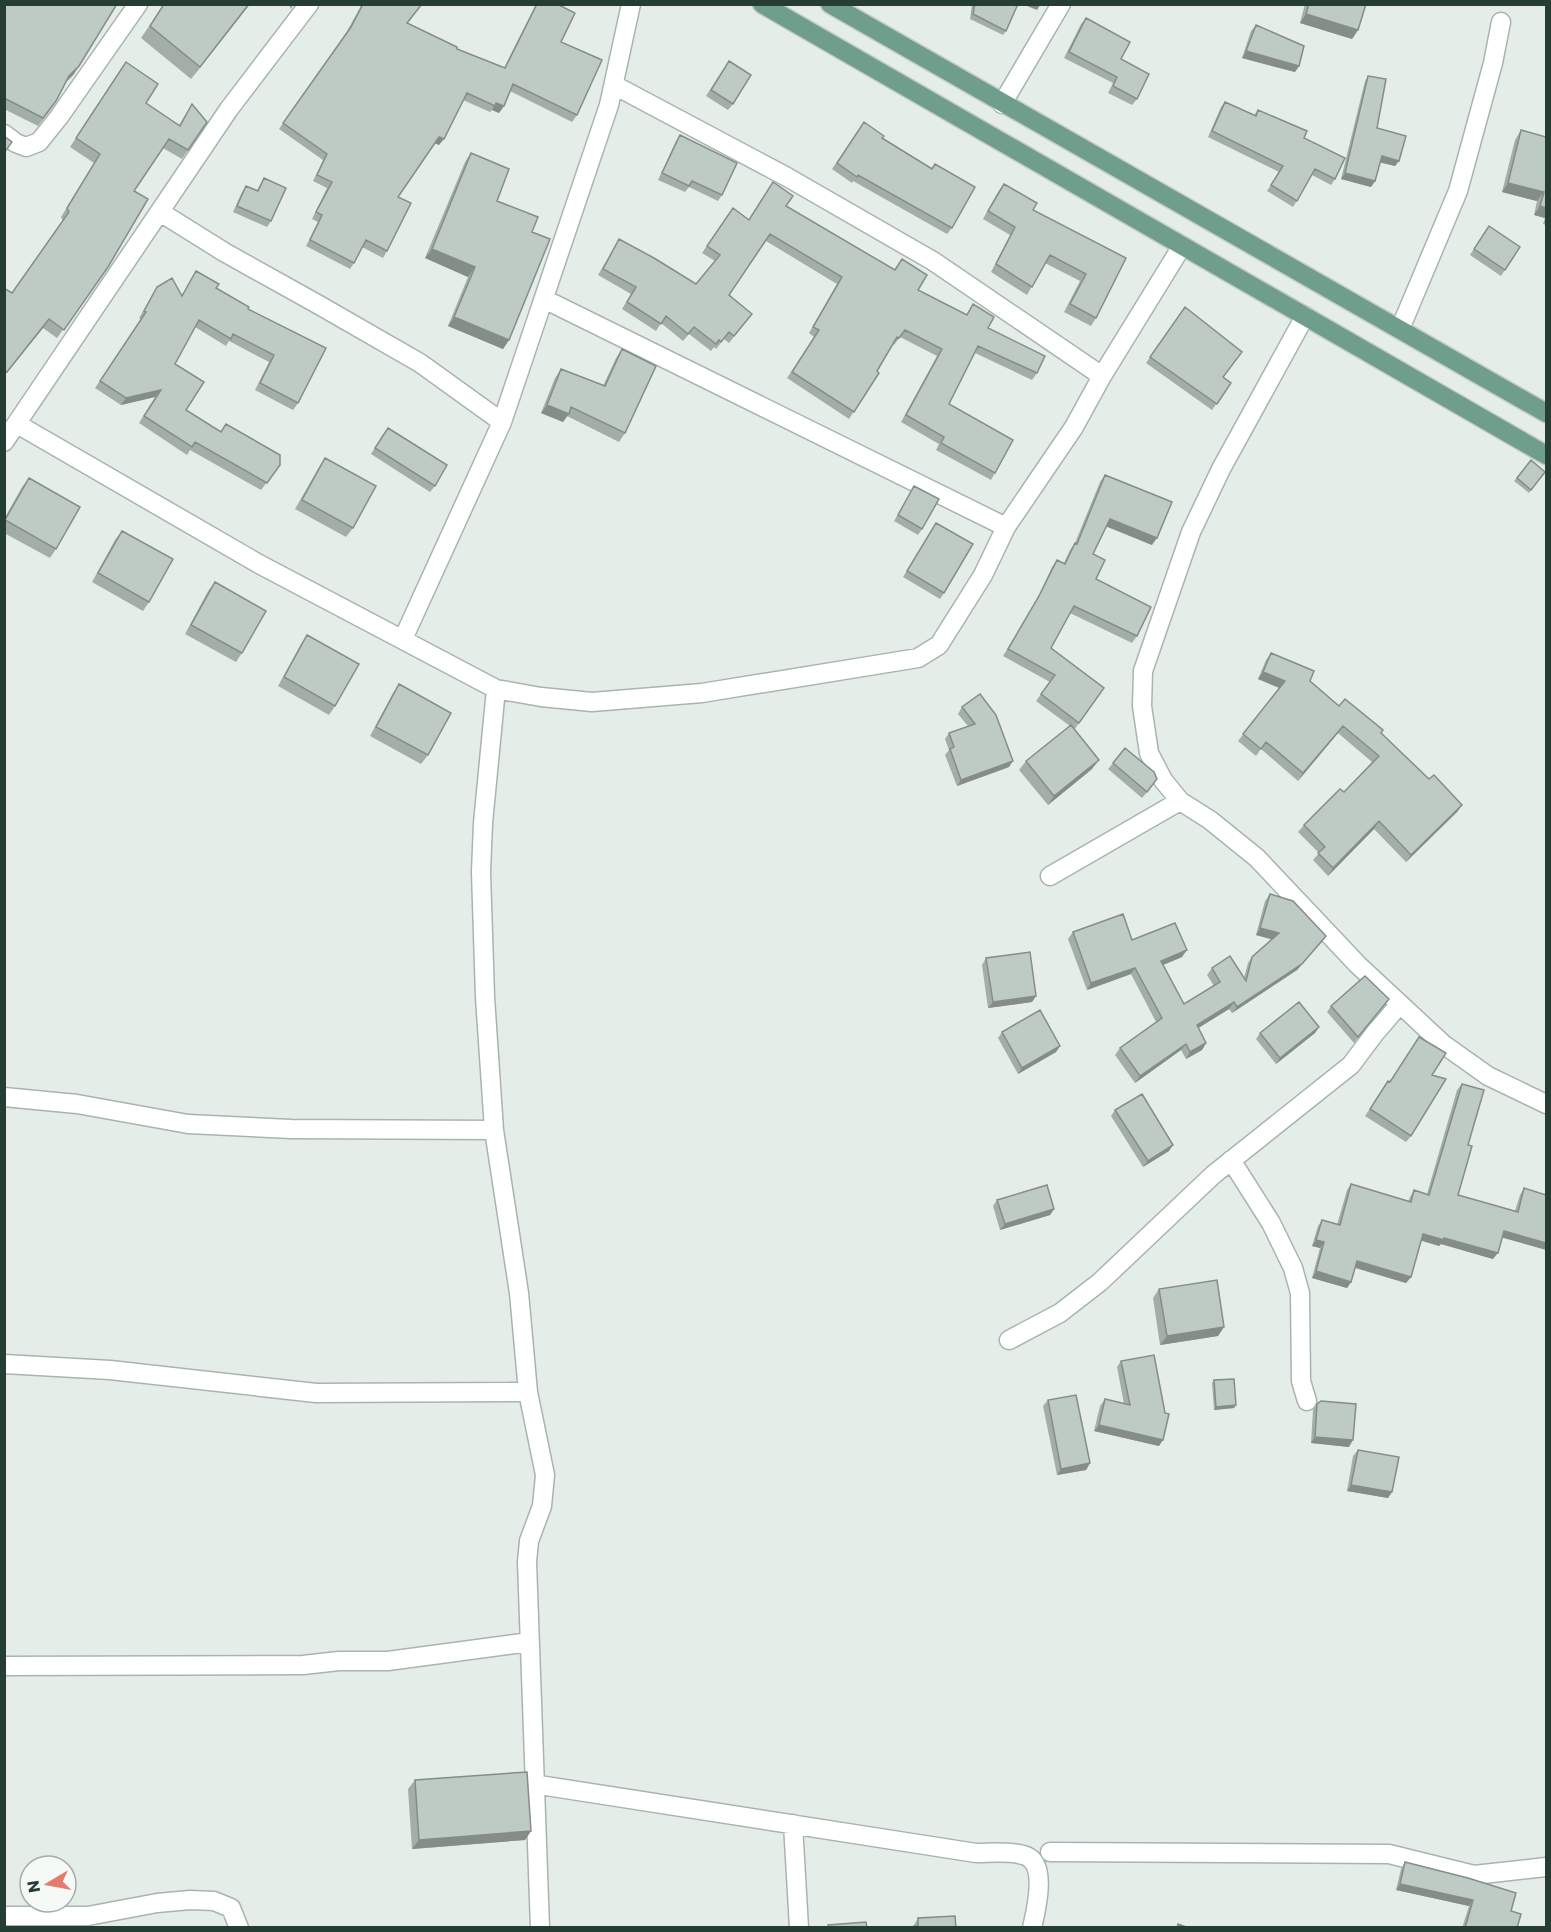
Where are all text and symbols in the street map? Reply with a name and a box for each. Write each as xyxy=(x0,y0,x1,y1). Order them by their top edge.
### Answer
north arrow xyxy=(18,1854,78,1914)
text: N xyxy=(21,1879,46,1894)

